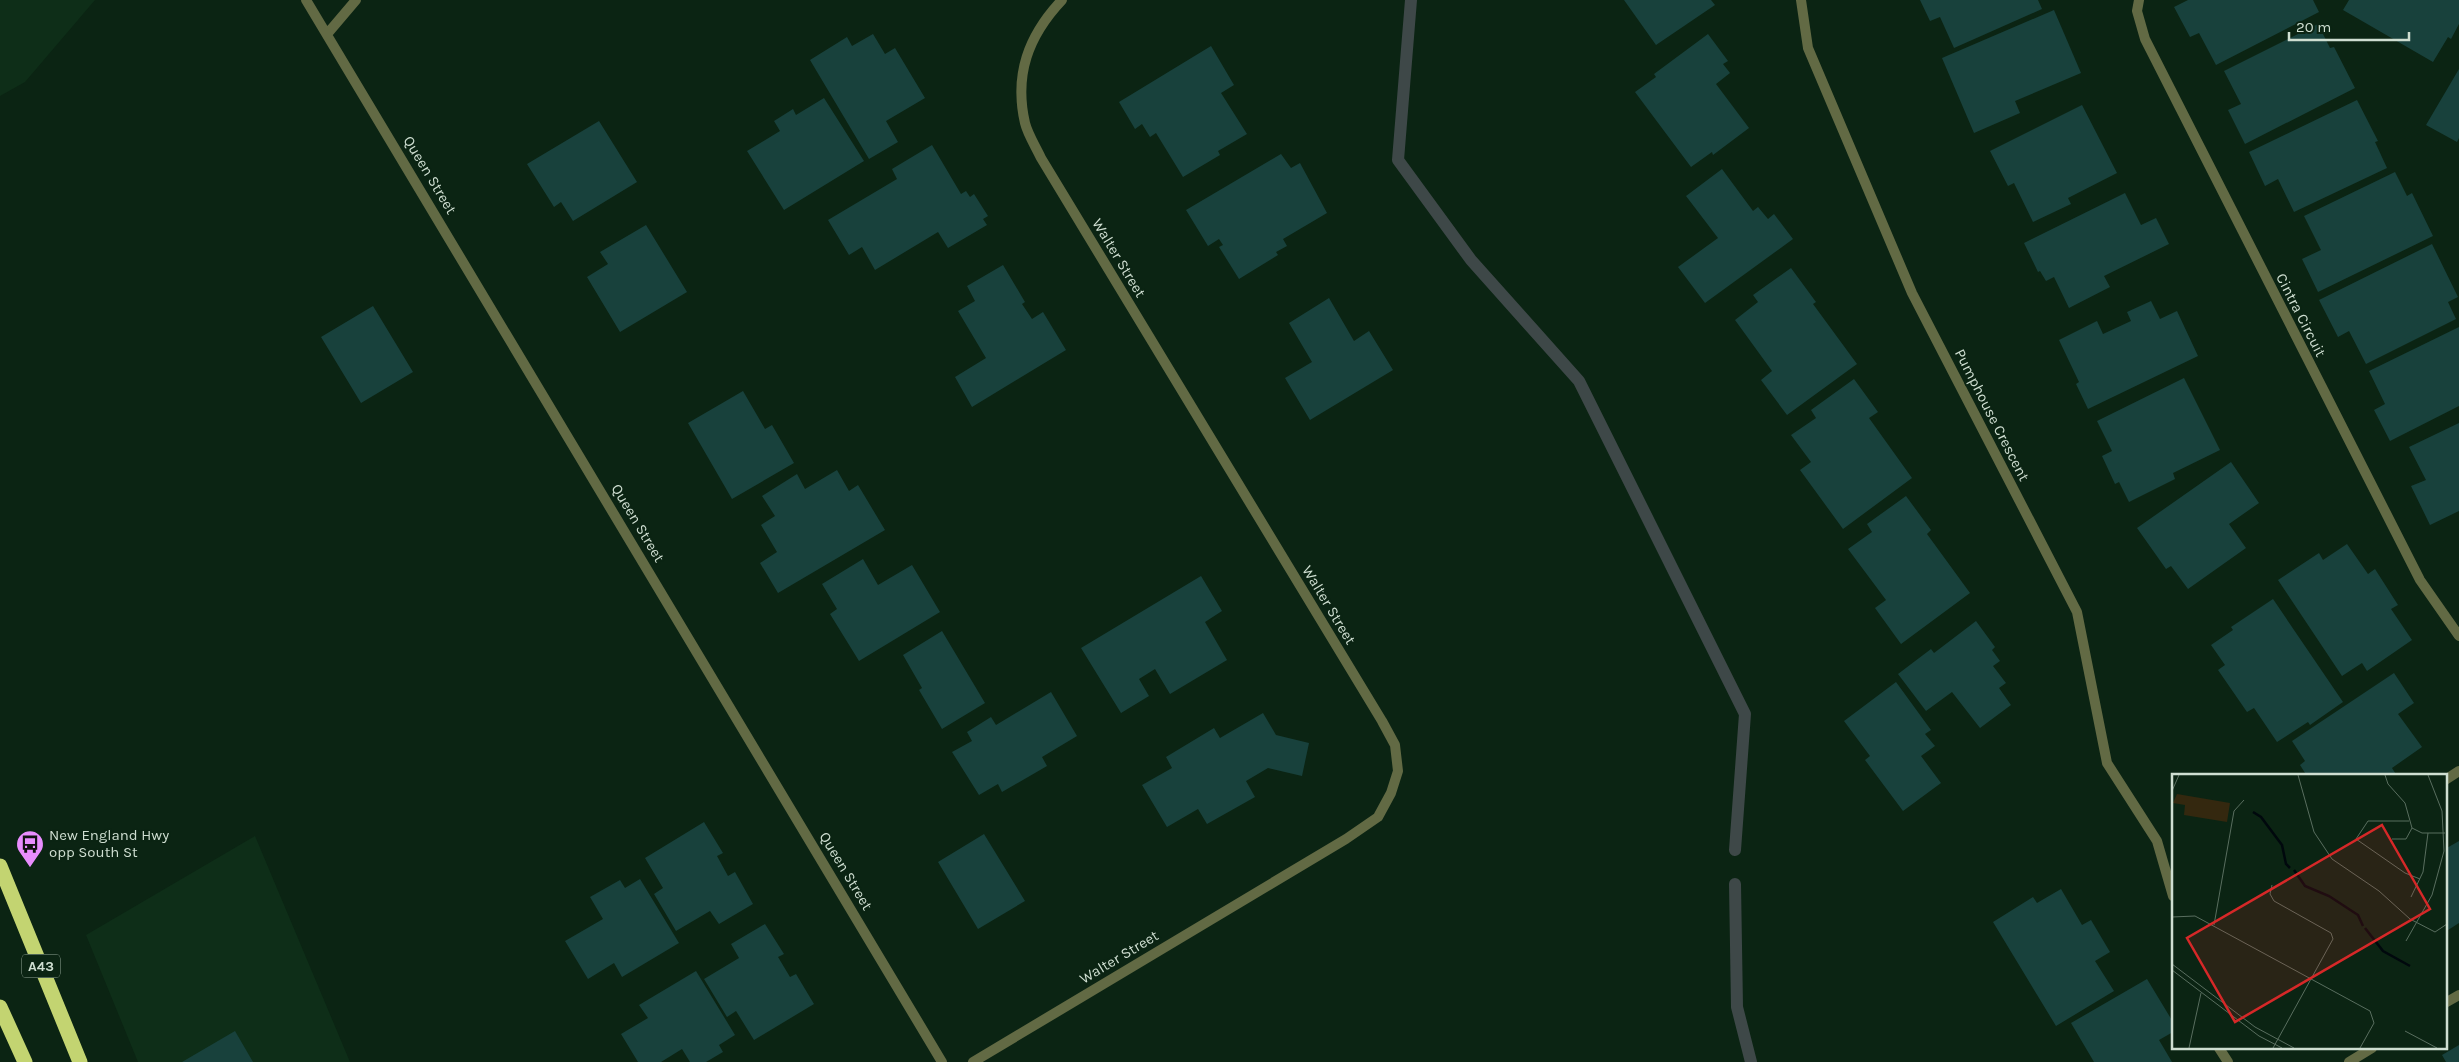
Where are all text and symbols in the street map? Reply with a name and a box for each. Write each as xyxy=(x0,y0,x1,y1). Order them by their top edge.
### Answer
scale bar xyxy=(2289,10,2409,42)
text: 20 m xyxy=(2296,18,2331,36)
street label: Queen Street xyxy=(400,133,461,218)
street label: Walter Street xyxy=(1088,215,1150,301)
street label: Cintra Circuit xyxy=(2272,270,2330,360)
street label: Pumphouse Crescent xyxy=(1951,346,2033,484)
street label: Queen Street xyxy=(608,481,669,566)
street label: Walter Street xyxy=(1298,562,1360,648)
inset map xyxy=(2172,774,2446,1050)
place label: New England Hwy opp South St xyxy=(49,826,169,861)
bus stop icon: New England Hwy opp South St xyxy=(15,829,45,868)
street label: Queen Street xyxy=(816,829,877,914)
street label: Walter Street xyxy=(1076,926,1162,988)
road number: A43 xyxy=(22,954,60,978)

